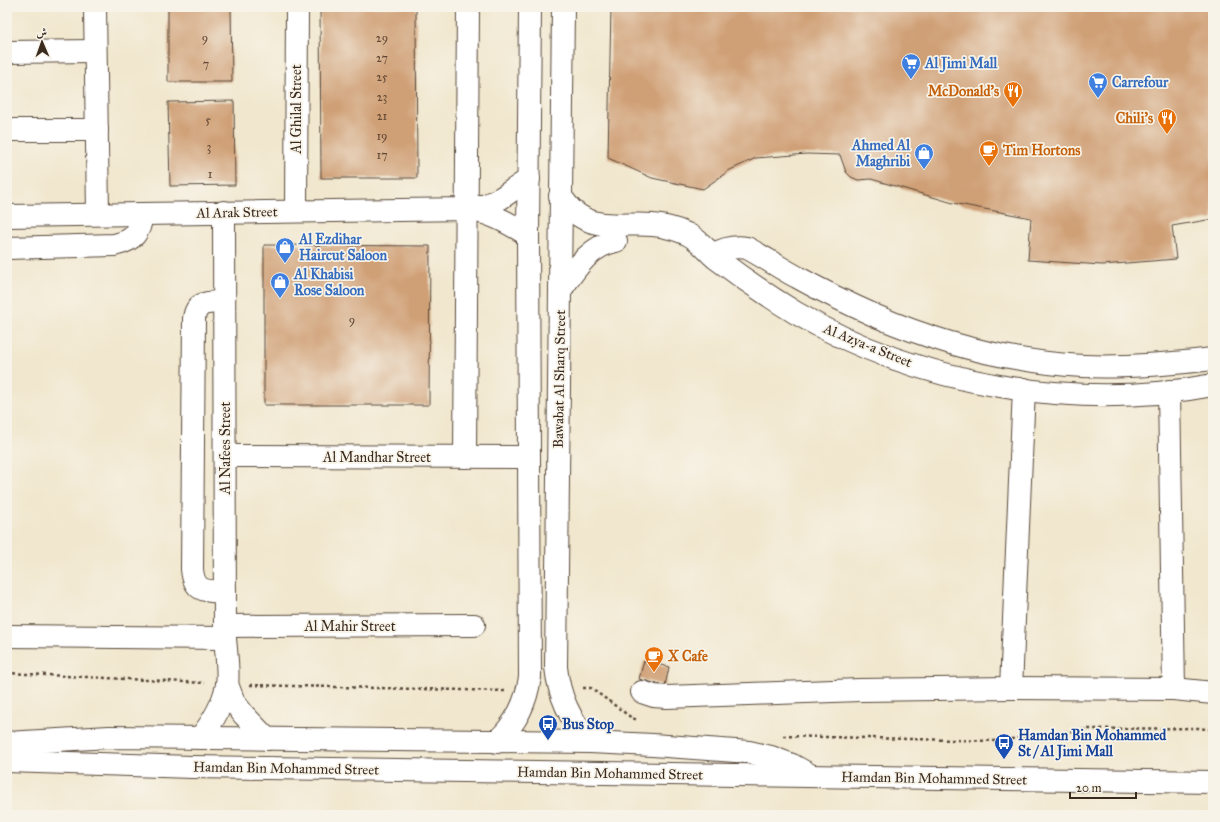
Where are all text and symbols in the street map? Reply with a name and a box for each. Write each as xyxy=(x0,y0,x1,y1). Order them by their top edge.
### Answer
north arrow xyxy=(22,22,62,62)
text: ش xyxy=(36,26,47,39)
house number: 9 xyxy=(202,31,208,45)
house number: 29 xyxy=(376,31,388,45)
house number: 27 xyxy=(376,51,388,65)
supermarket icon: Al Jimi Mall xyxy=(900,52,922,80)
place label: Al Jimi Mall xyxy=(924,55,998,73)
house number: 7 xyxy=(203,57,209,71)
street label: Al Ghilal Street xyxy=(288,64,305,155)
house number: 25 xyxy=(376,70,388,84)
supermarket icon: Carrefour xyxy=(1087,71,1109,99)
place label: Carrefour xyxy=(1112,74,1169,91)
restaurant icon: McDonald's xyxy=(1002,80,1024,108)
place label: McDonald's xyxy=(928,83,999,100)
house number: 23 xyxy=(377,90,388,104)
restaurant icon: Chili's xyxy=(1156,107,1178,135)
house number: 21 xyxy=(377,109,388,123)
place label: Chili's xyxy=(1116,110,1153,127)
house number: 5 xyxy=(205,113,211,127)
house number: 19 xyxy=(376,129,388,143)
place label: Ahmed Al Maghribi xyxy=(851,137,911,171)
cafe icon: Tim Hortons xyxy=(978,139,1000,167)
house number: 3 xyxy=(207,140,212,154)
shop icon: Ahmed Al Maghribi xyxy=(913,142,935,170)
place label: Tim Hortons xyxy=(1002,142,1080,159)
house number: 17 xyxy=(376,148,388,162)
house number: 1 xyxy=(208,167,213,181)
street label: Al Arak Street xyxy=(195,203,278,222)
place label: Al Ezdihar Haircut Saloon xyxy=(298,231,387,264)
shop icon: Al Ezdihar Haircut Saloon xyxy=(274,236,296,264)
place label: Al Khabisi Rose Saloon xyxy=(293,266,365,299)
shop icon: Al Khabisi Rose Saloon xyxy=(269,271,291,299)
street label: Bawabat Al Sharq Street xyxy=(550,310,570,448)
house number: 9 xyxy=(349,313,355,327)
street label: Al Azya-a Street xyxy=(820,320,915,371)
street label: Al Nafees Street xyxy=(217,402,234,495)
street label: Al Mandhar Street xyxy=(322,449,431,466)
street label: Al Mahir Street xyxy=(303,618,396,635)
cafe icon: X Cafe xyxy=(643,645,665,673)
place label: X Cafe xyxy=(667,648,708,665)
bus stop icon: Bus Stop xyxy=(537,713,559,741)
place label: Bus Stop xyxy=(562,716,614,734)
place label: Hamdan Bin Mohammed St / Al Jimi Mall xyxy=(1018,727,1167,761)
bus stop icon: Hamdan Bin Mohammed St / Al Jimi Mall xyxy=(993,732,1015,760)
street label: Hamdan Bin Mohammed Street xyxy=(193,758,379,779)
street label: Hamdan Bin Mohammed Street xyxy=(517,763,703,784)
street label: Hamdan Bin Mohammed Street xyxy=(841,768,1027,789)
scale bar xyxy=(1070,774,1136,800)
text: 20 m xyxy=(1076,781,1102,795)

